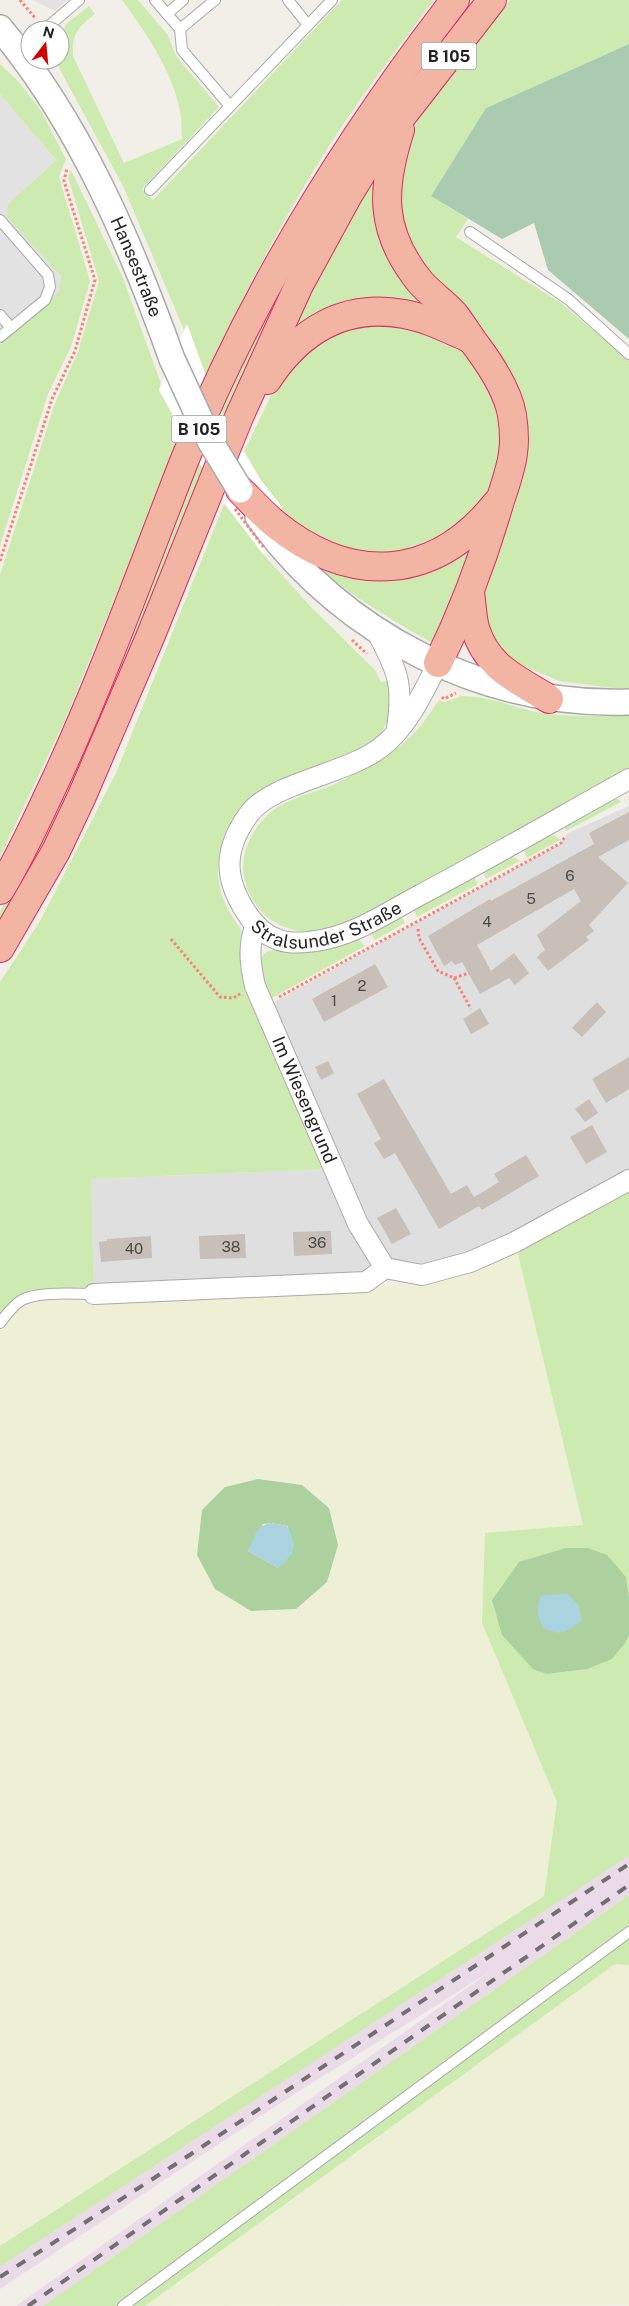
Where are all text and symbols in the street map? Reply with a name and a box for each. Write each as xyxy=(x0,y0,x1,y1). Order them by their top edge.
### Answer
north arrow xyxy=(20,20,70,70)
text: N xyxy=(41,23,56,42)
road number: B 105 xyxy=(422,42,476,70)
street label: Hansestraße xyxy=(106,213,167,320)
road number: B 105 xyxy=(172,416,226,442)
house number: 6 xyxy=(565,867,575,884)
house number: 5 xyxy=(526,890,536,907)
street label: Stralsunder Straße xyxy=(247,897,405,953)
house number: 4 xyxy=(482,913,492,930)
house number: 2 xyxy=(358,977,367,994)
house number: 1 xyxy=(331,992,337,1009)
street label: Im Wiesengrund xyxy=(268,1033,341,1166)
house number: 36 xyxy=(308,1234,326,1251)
house number: 38 xyxy=(221,1238,241,1255)
house number: 40 xyxy=(125,1240,143,1257)

